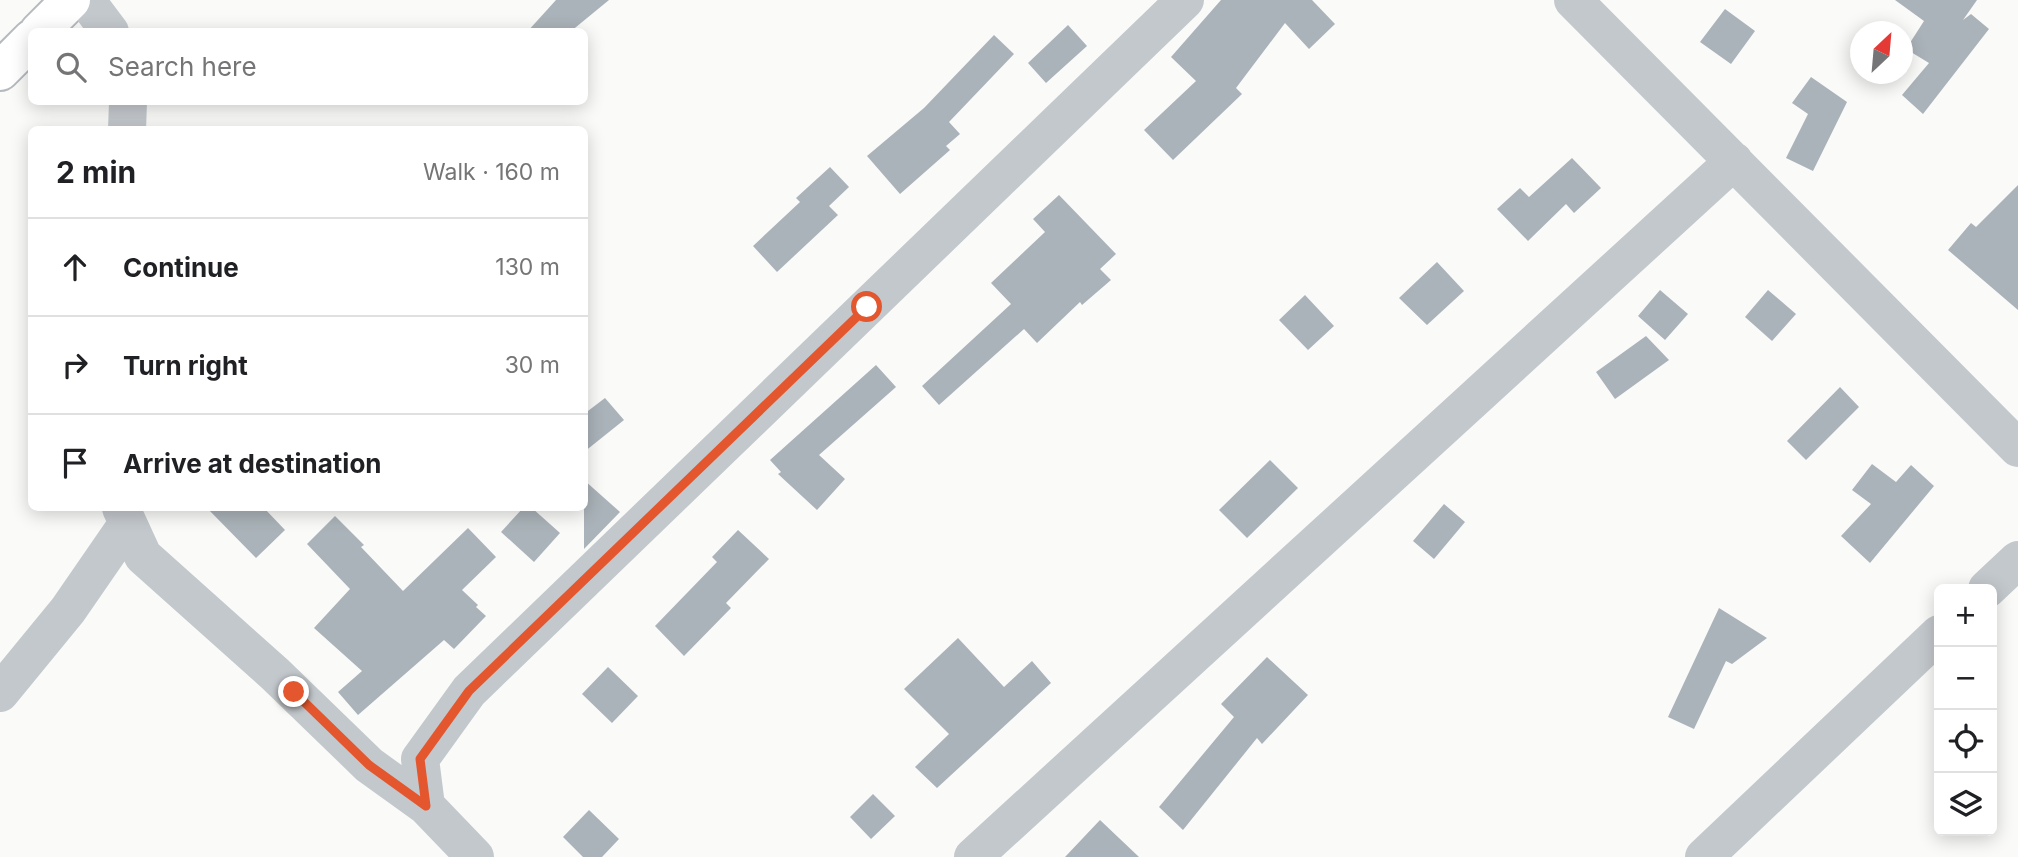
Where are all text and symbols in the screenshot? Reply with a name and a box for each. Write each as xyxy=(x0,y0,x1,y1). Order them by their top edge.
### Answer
north arrow xyxy=(1850,21,1913,84)
search box xyxy=(28,28,588,105)
icon: search xyxy=(52,48,90,86)
text: Search here xyxy=(108,51,257,82)
text: 2 min xyxy=(56,154,136,190)
text: Walk · 160 m xyxy=(423,158,560,186)
icon: ahead xyxy=(56,248,94,286)
text: Continue xyxy=(123,252,239,283)
text: 130 m xyxy=(495,253,560,281)
route start xyxy=(851,291,882,322)
icon: right xyxy=(56,346,94,384)
text: Turn right xyxy=(123,350,248,381)
text: 30 m xyxy=(505,351,560,379)
icon: arrive xyxy=(56,444,94,482)
text: Arrive at destination xyxy=(123,448,382,479)
map controls xyxy=(1934,584,1997,836)
button: + xyxy=(1934,584,1997,647)
button: − xyxy=(1934,647,1997,710)
route end xyxy=(278,676,309,707)
button: locate xyxy=(1934,710,1997,773)
button: layers xyxy=(1934,773,1997,836)

